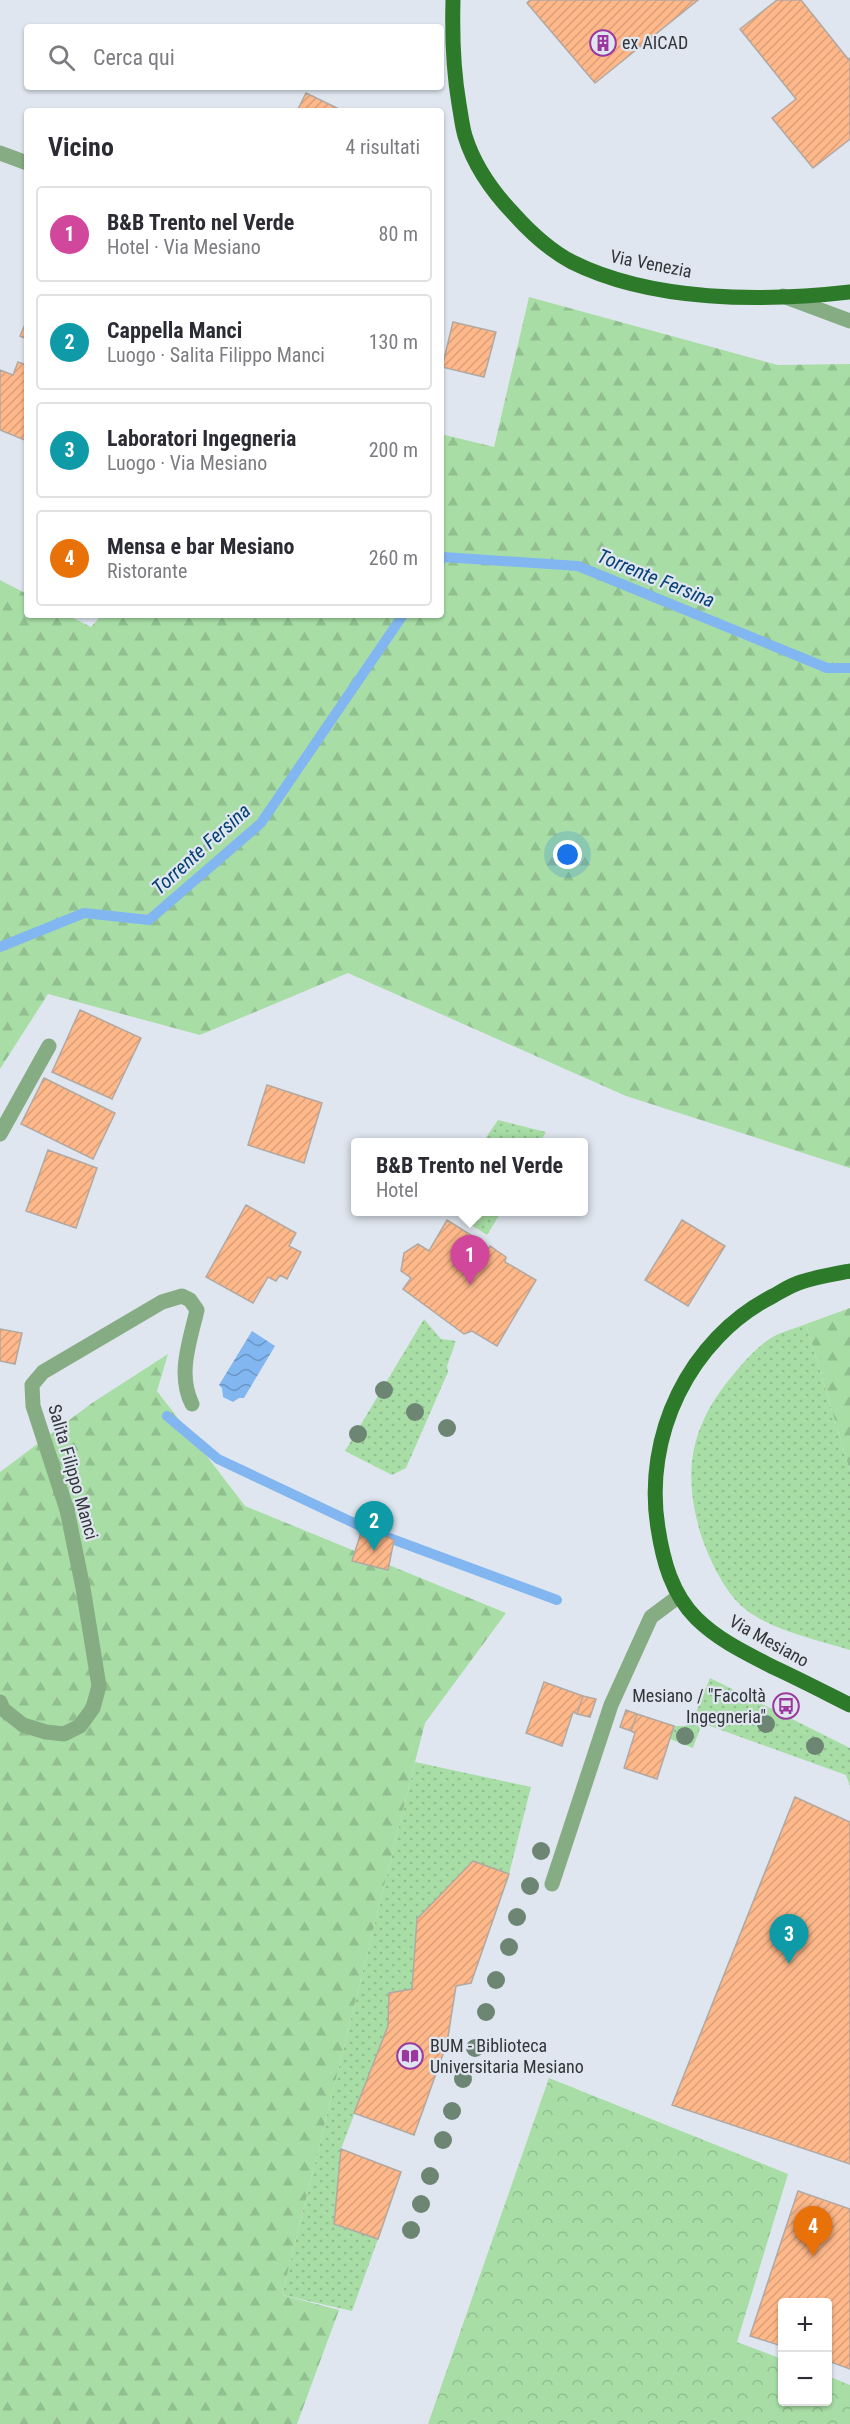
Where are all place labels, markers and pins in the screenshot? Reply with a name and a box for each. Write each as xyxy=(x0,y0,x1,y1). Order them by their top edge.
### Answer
building icon: ex AICAD xyxy=(588,28,618,58)
place label: ex AICAD xyxy=(622,32,688,53)
pin: 1 xyxy=(450,1236,490,1285)
pin: 2 xyxy=(354,1502,394,1551)
place label: Mesiano / "Facoltà Ingegneria" xyxy=(632,1685,766,1727)
bus stop icon: Mesiano / "Facoltà Ingegneria" xyxy=(771,1691,801,1721)
pin: 3 xyxy=(770,1914,808,1964)
place label: BUM - Biblioteca Universitaria Mesiano xyxy=(430,2035,584,2077)
library icon: BUM - Biblioteca Universitaria Mesiano xyxy=(395,2041,425,2071)
pin: 4 xyxy=(794,2206,832,2256)

